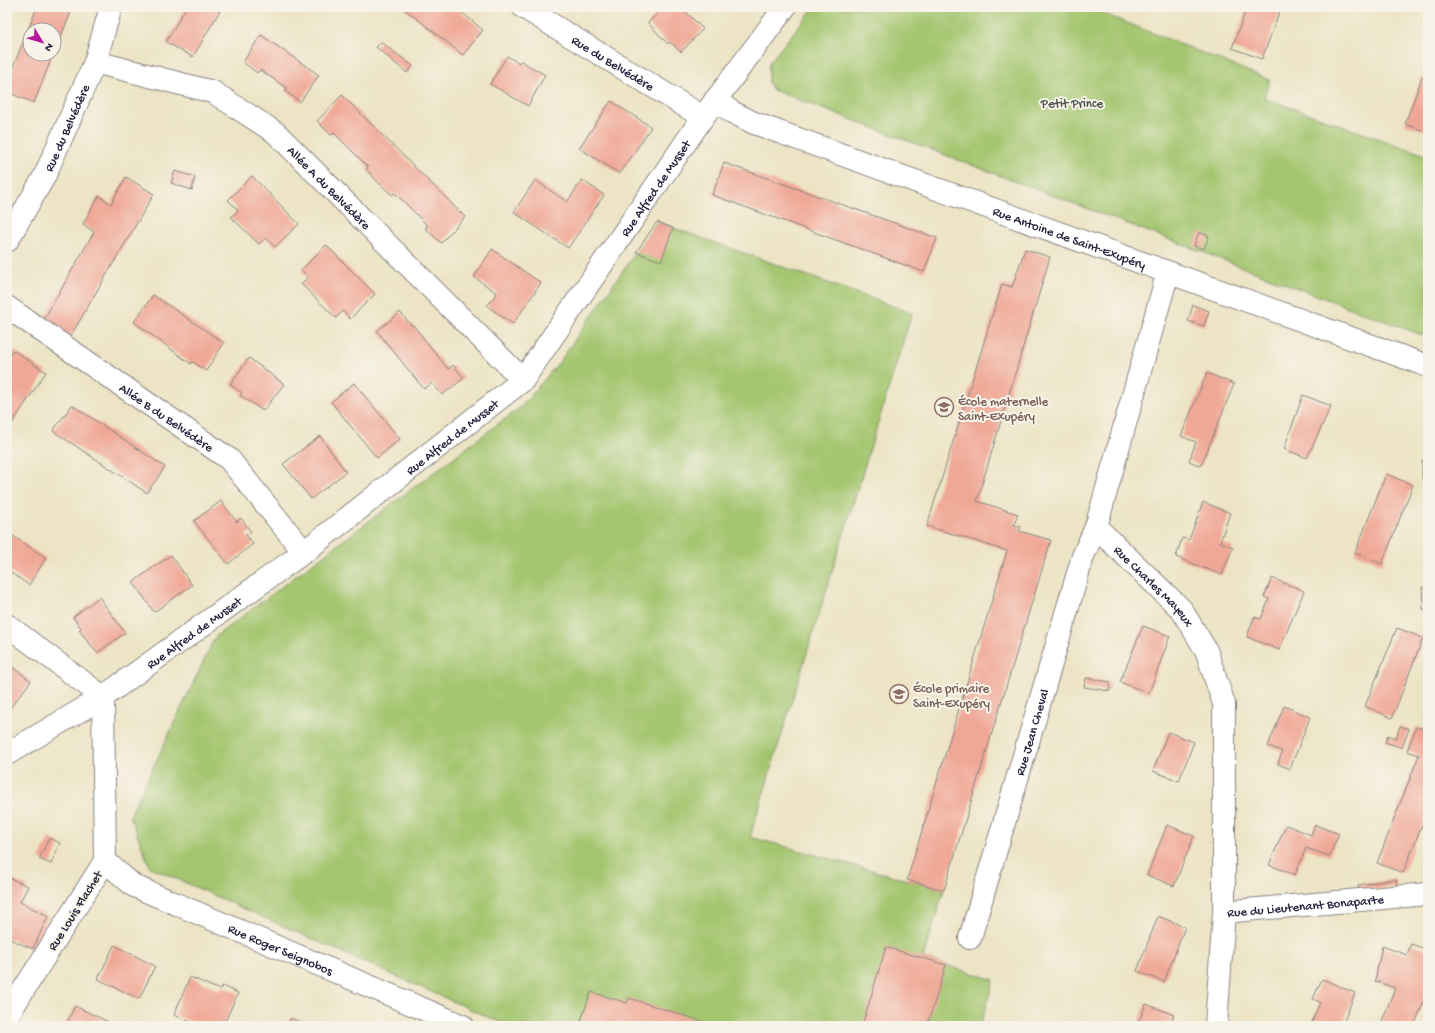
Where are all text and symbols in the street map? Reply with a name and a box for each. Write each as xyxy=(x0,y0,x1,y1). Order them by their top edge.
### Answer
north arrow xyxy=(22,22,62,62)
street label: Rue du Belvédère xyxy=(568,34,656,95)
text: N xyxy=(41,40,55,53)
street label: Rue du Belvédère xyxy=(42,82,94,175)
park label: Petit Prince xyxy=(1040,97,1103,112)
street label: Rue Alfred de Musset xyxy=(618,137,696,240)
street label: Allée A du Belvédère xyxy=(283,144,373,234)
street label: Rue Antoine de Saint-Exupéry xyxy=(990,205,1148,274)
street label: Allée B du Belvédère xyxy=(116,381,216,456)
place label: École maternelle Saint-Exupéry xyxy=(958,394,1049,425)
street label: Rue Alfred de Musset xyxy=(404,396,504,479)
school or university icon: École maternelle Saint-Exupéry xyxy=(933,396,955,418)
street label: Rue Charles Mayeux xyxy=(1110,543,1195,631)
street label: Rue Alfred de Musset xyxy=(144,594,247,673)
place label: École primaire Saint-Exupéry xyxy=(913,681,990,712)
school or university icon: École primaire Saint-Exupéry xyxy=(888,683,910,705)
street label: Rue Jean Cheval xyxy=(1014,687,1053,778)
street label: Rue Louis Flachet xyxy=(46,867,108,954)
street label: Rue du Lieutenant Bonaparte xyxy=(1227,893,1385,922)
street label: Rue Roger Seignobos xyxy=(225,922,336,980)

